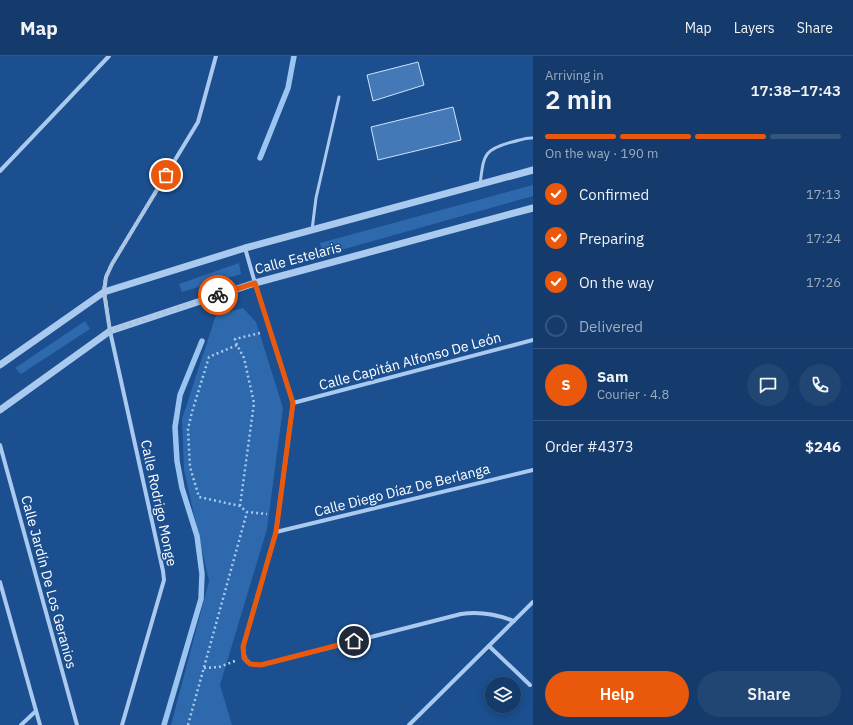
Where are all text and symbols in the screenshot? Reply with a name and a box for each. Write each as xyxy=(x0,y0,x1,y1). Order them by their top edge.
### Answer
text: Map xyxy=(20,16,58,40)
text: Map xyxy=(685,19,712,37)
text: Layers xyxy=(734,19,775,37)
text: Share xyxy=(797,19,833,37)
text: Arriving in xyxy=(545,67,604,84)
text: 17:38–17:43 xyxy=(751,81,841,100)
text: 2 min xyxy=(545,82,612,116)
text: On the way · 190 m xyxy=(545,145,658,162)
pin xyxy=(149,158,183,192)
icon: bag xyxy=(155,164,177,186)
icon: check xyxy=(545,183,567,205)
text: Confirmed xyxy=(579,185,649,204)
text: 17:13 xyxy=(806,186,841,203)
icon: check xyxy=(545,227,567,249)
text: Preparing xyxy=(579,229,644,248)
text: 17:24 xyxy=(806,230,841,247)
street label: Calle Estelaris xyxy=(253,238,343,278)
icon: check xyxy=(545,271,567,293)
text: On the way xyxy=(579,273,654,292)
text: 17:26 xyxy=(806,274,841,291)
courier xyxy=(198,275,238,315)
icon: bike xyxy=(207,284,229,306)
text: Delivered xyxy=(579,317,643,336)
street label: Calle Capitán Alfonso De León xyxy=(317,328,503,394)
button: chat xyxy=(747,364,789,406)
button: phone xyxy=(799,364,841,406)
text: Sam xyxy=(597,367,628,386)
text: S xyxy=(561,375,571,394)
text: Courier · 4.8 xyxy=(597,386,669,403)
text: Order #4373 xyxy=(545,437,634,456)
text: $246 xyxy=(805,437,841,456)
street label: Calle Rodrigo Monge xyxy=(137,438,181,568)
street label: Calle Diego Díaz De Berlanga xyxy=(312,459,492,521)
street label: Calle Jardín De Los Geranios xyxy=(17,493,81,671)
pin xyxy=(337,624,371,658)
icon: home xyxy=(343,630,365,652)
button: Help xyxy=(545,671,689,717)
button: Share xyxy=(697,671,841,717)
map controls xyxy=(485,677,521,713)
button: layers xyxy=(485,677,521,713)

